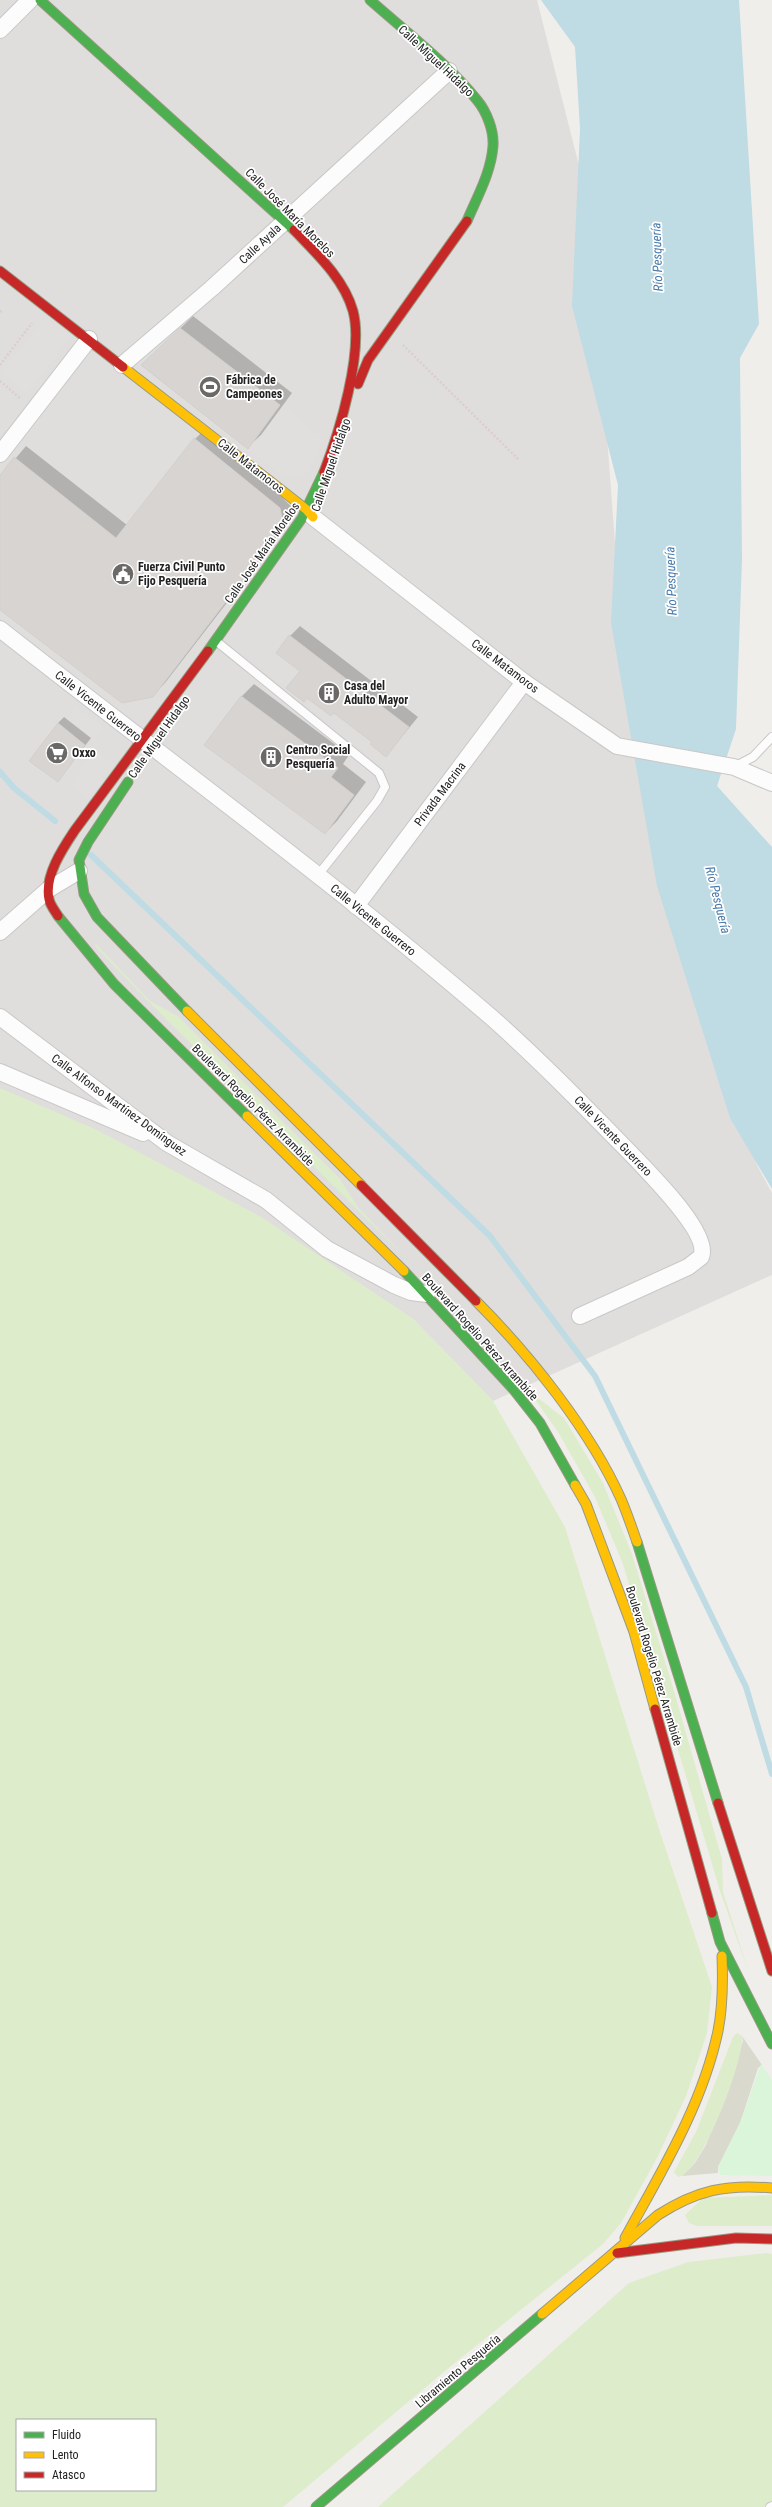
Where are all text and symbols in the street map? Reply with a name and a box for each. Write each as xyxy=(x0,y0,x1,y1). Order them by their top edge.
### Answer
street label: Calle Miguel Hidalgo xyxy=(395,23,477,99)
street label: Calle José María Morelos xyxy=(242,165,338,261)
street label: Calle Ayala xyxy=(236,221,284,267)
water label: Río Pesquería xyxy=(648,222,666,292)
place label: Fábrica de Campeones xyxy=(226,373,283,401)
sports icon: Fábrica de Campeones xyxy=(197,374,223,400)
street label: Calle Miguel Hidalgo xyxy=(308,417,354,513)
street label: Calle Matamoros xyxy=(215,436,287,496)
street label: Calle José María Morelos xyxy=(222,500,302,606)
water label: Río Pesquería xyxy=(662,546,680,616)
place label: Fuerza Civil Punto Fijo Pesquería xyxy=(138,560,225,588)
public building icon: Fuerza Civil Punto Fijo Pesquería xyxy=(110,561,136,587)
street label: Calle Matamoros xyxy=(469,636,541,696)
street label: Calle Vicente Guerrero xyxy=(52,668,144,744)
place label: Casa del Adulto Mayor xyxy=(344,679,408,707)
building icon: Casa del Adulto Mayor xyxy=(316,680,342,706)
street label: Calle Miguel Hidalgo xyxy=(125,693,193,781)
supermarket icon: Oxxo xyxy=(44,740,70,766)
place label: Centro Social Pesquería xyxy=(286,743,350,771)
building icon: Centro Social Pesquería xyxy=(258,744,284,770)
place label: Oxxo xyxy=(72,746,96,760)
street label: Privada Macrina xyxy=(411,759,469,829)
water label: Río Pesquería xyxy=(702,865,734,935)
street label: Calle Vicente Guerrero xyxy=(328,881,418,959)
street label: Boulevard Rogelio Pérez Arrambide xyxy=(189,1041,317,1169)
street label: Calle Alfonso Martínez Domínguez xyxy=(49,1051,189,1159)
street label: Calle Vicente Guerrero xyxy=(571,1093,655,1179)
street label: Boulevard Rogelio Pérez Arrambide xyxy=(419,1270,541,1404)
street label: Boulevard Rogelio Pérez Arrambide xyxy=(623,1584,685,1748)
street label: Libramiento Pesquería xyxy=(413,2331,503,2411)
legend xyxy=(16,2419,156,2491)
text: Fluido xyxy=(52,2428,81,2442)
text: Lento xyxy=(52,2448,79,2462)
text: Atasco xyxy=(52,2468,85,2482)

